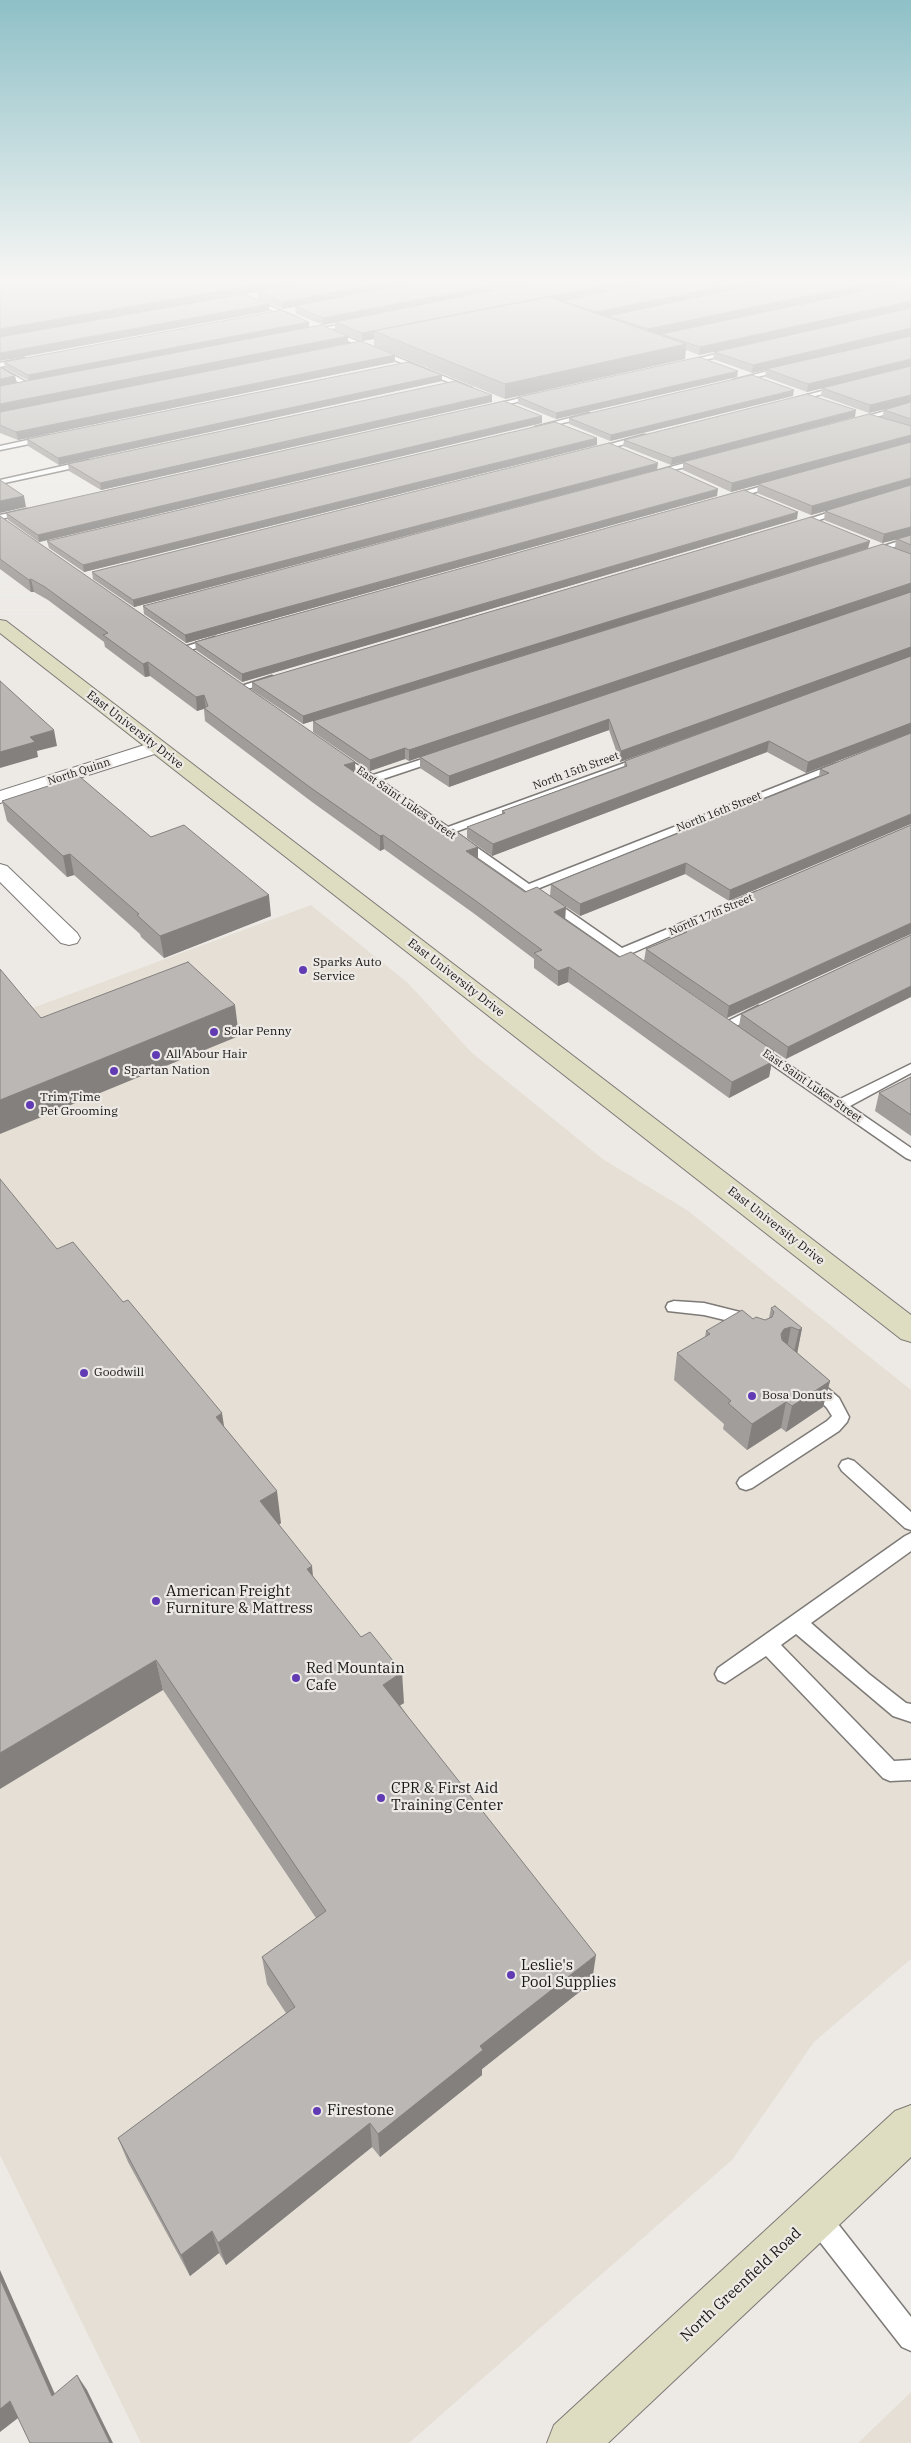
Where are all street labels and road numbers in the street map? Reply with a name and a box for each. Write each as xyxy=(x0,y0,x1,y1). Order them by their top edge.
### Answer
street label: East University Drive xyxy=(84,688,186,772)
street label: North 15th Street xyxy=(531,749,621,793)
street label: North Quinn xyxy=(46,756,112,788)
street label: East Saint Lukes Street xyxy=(354,764,458,842)
street label: North 16th Street xyxy=(675,789,763,835)
street label: North 17th Street xyxy=(667,891,755,939)
street label: East University Drive xyxy=(405,936,507,1020)
street label: East Saint Lukes Street xyxy=(760,1047,864,1125)
street label: East University Drive xyxy=(725,1184,827,1268)
street label: North Greenfield Road xyxy=(677,2224,805,2346)

